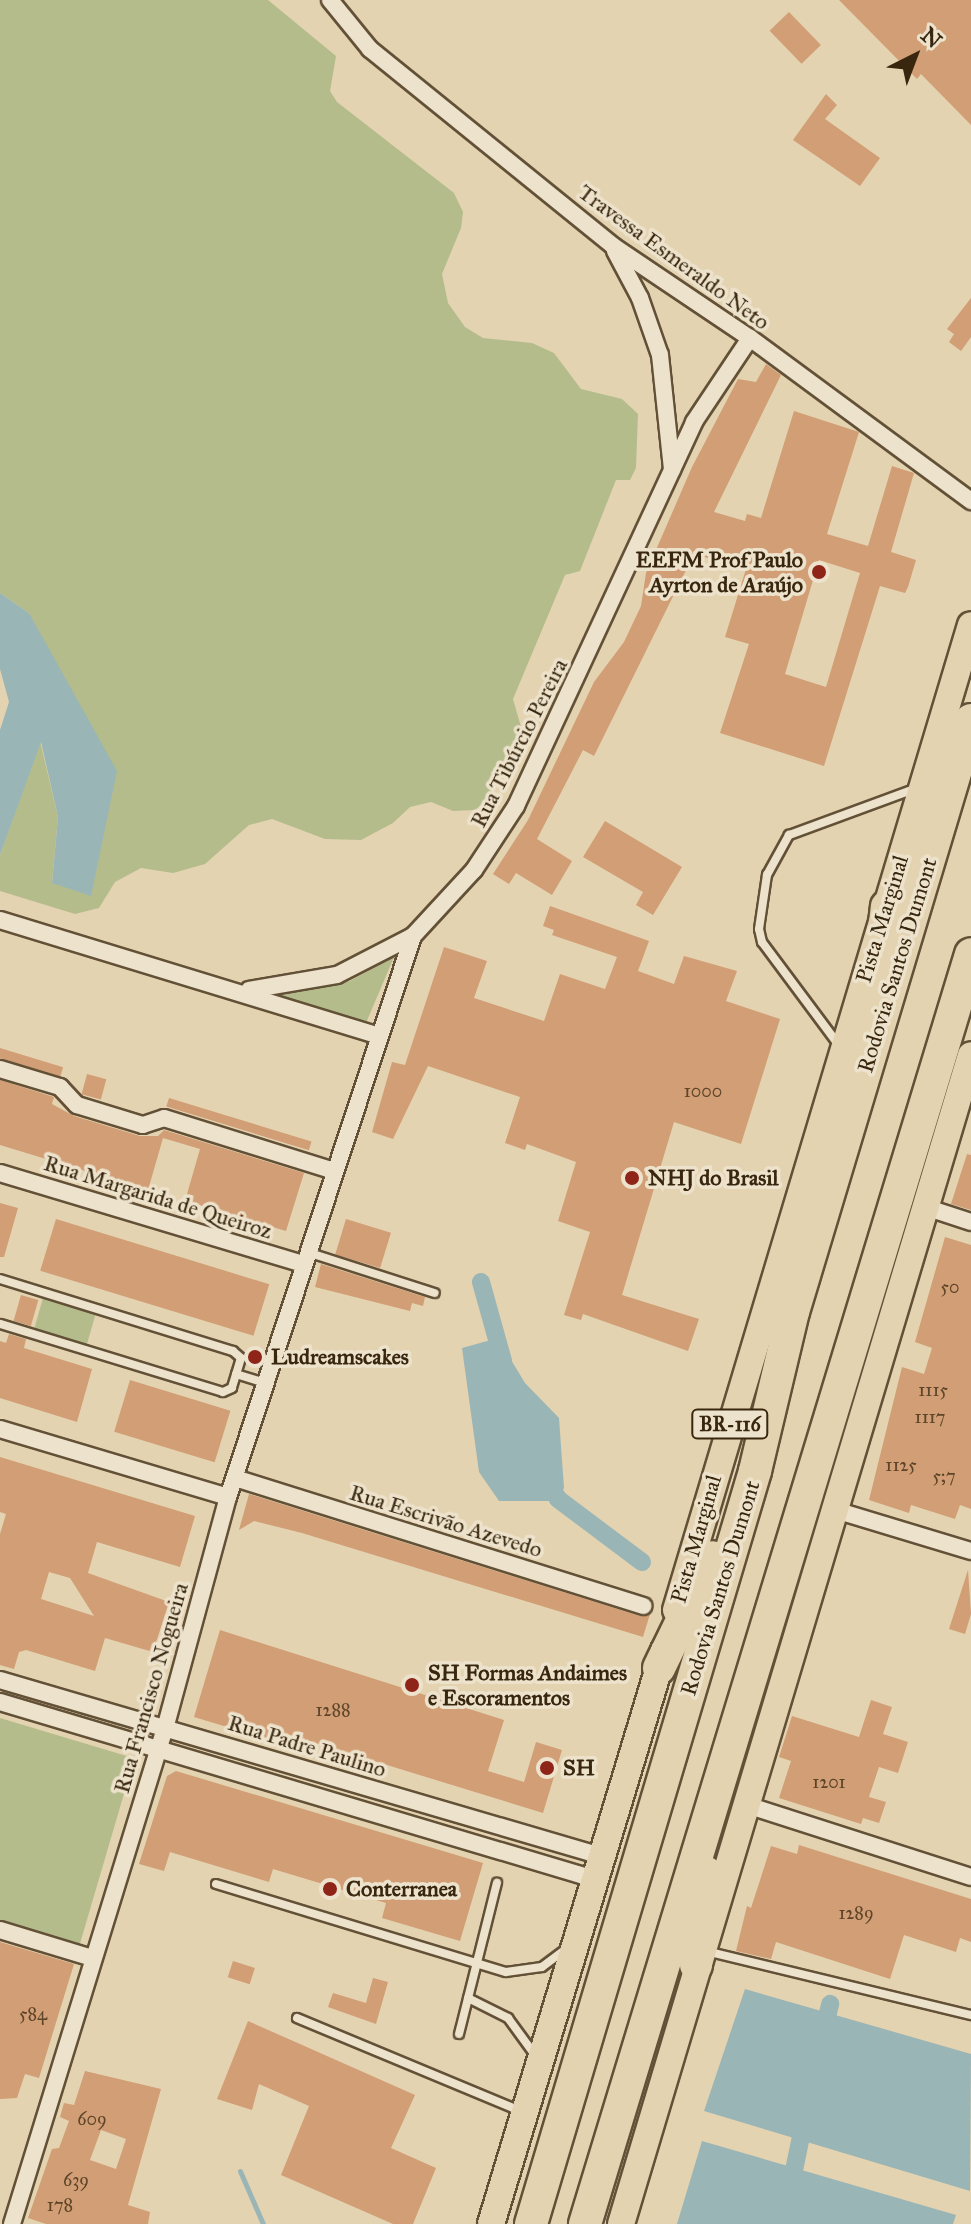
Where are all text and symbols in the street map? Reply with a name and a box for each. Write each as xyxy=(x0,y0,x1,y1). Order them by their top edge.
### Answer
north arrow xyxy=(875,16,955,96)
text: N xyxy=(915,22,947,54)
street label: Travessa Esmeraldo Neto xyxy=(573,179,775,335)
place label: EEFM Prof Paulo Ayrton de Araújo xyxy=(635,546,803,598)
marker: EEFM Prof Paulo Ayrton de Araújo xyxy=(810,563,828,581)
street label: Rua Tibúrcio Pereira xyxy=(465,654,573,832)
street label: Pista Marginal xyxy=(850,852,914,986)
street label: Rodovia Santos Dumont xyxy=(852,854,942,1076)
house number: 1000 xyxy=(684,1080,722,1102)
street label: Rua Margarida de Queiroz xyxy=(41,1150,275,1244)
place label: NHJ do Brasil xyxy=(648,1165,778,1191)
marker: NHJ do Brasil xyxy=(623,1169,641,1187)
house number: 50 xyxy=(941,1276,959,1298)
place label: Ludreamscakes xyxy=(271,1344,409,1370)
marker: Ludreamscakes xyxy=(246,1348,264,1366)
house number: 1115 xyxy=(918,1379,948,1401)
house number: 1117 xyxy=(915,1406,945,1428)
road number: BR-116 xyxy=(690,1408,770,1440)
house number: 1125 xyxy=(885,1454,917,1476)
house number: 5;7 xyxy=(932,1465,956,1487)
street label: Pista Marginal xyxy=(665,1472,727,1606)
street label: Rodovia Santos Dumont xyxy=(675,1477,765,1699)
street label: Rua Escrivão Azevedo xyxy=(347,1479,545,1563)
street label: Rua Francisco Nogueira xyxy=(108,1580,194,1796)
place label: SH Formas Andaimes e Escoramentos xyxy=(428,1659,627,1710)
marker: SH Formas Andaimes e Escoramentos xyxy=(403,1676,421,1694)
house number: 1288 xyxy=(315,1699,351,1721)
street label: Rua Padre Paulino xyxy=(225,1709,389,1783)
place label: SH xyxy=(563,1755,595,1781)
marker: SH xyxy=(538,1759,556,1777)
house number: 1201 xyxy=(812,1771,846,1793)
place label: Conterranea xyxy=(346,1876,457,1902)
marker: Conterranea xyxy=(321,1880,339,1898)
house number: 1289 xyxy=(838,1902,874,1924)
house number: 584 xyxy=(19,2003,47,2025)
house number: 609 xyxy=(77,2108,107,2130)
house number: 639 xyxy=(63,2169,89,2191)
house number: 178 xyxy=(47,2194,73,2216)

